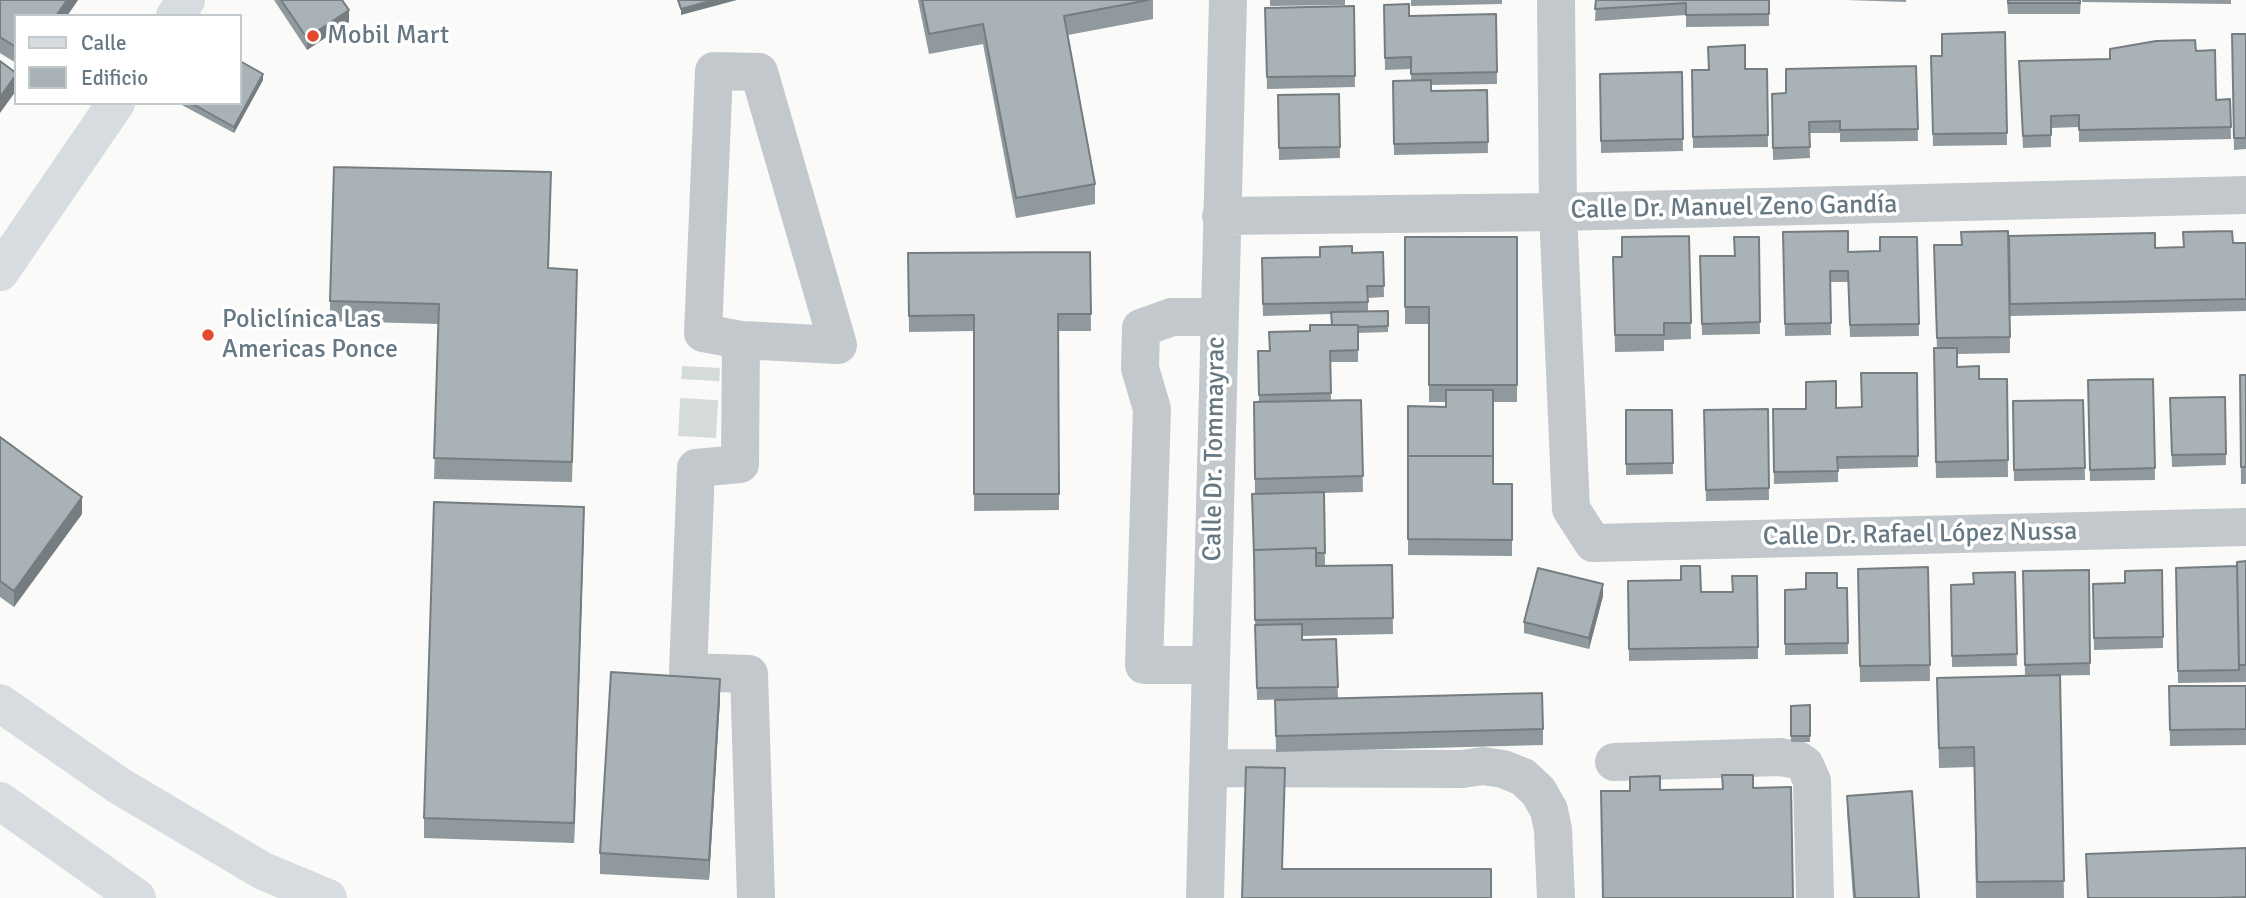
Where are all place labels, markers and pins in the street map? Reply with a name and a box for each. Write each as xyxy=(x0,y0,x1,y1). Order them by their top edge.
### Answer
place label: Mobil Mart xyxy=(327,20,449,52)
marker: Mobil Mart xyxy=(305,28,321,44)
place label: Policlínica Las Americas Ponce xyxy=(222,304,398,366)
marker: Policlínica Las Americas Ponce xyxy=(200,327,216,343)

